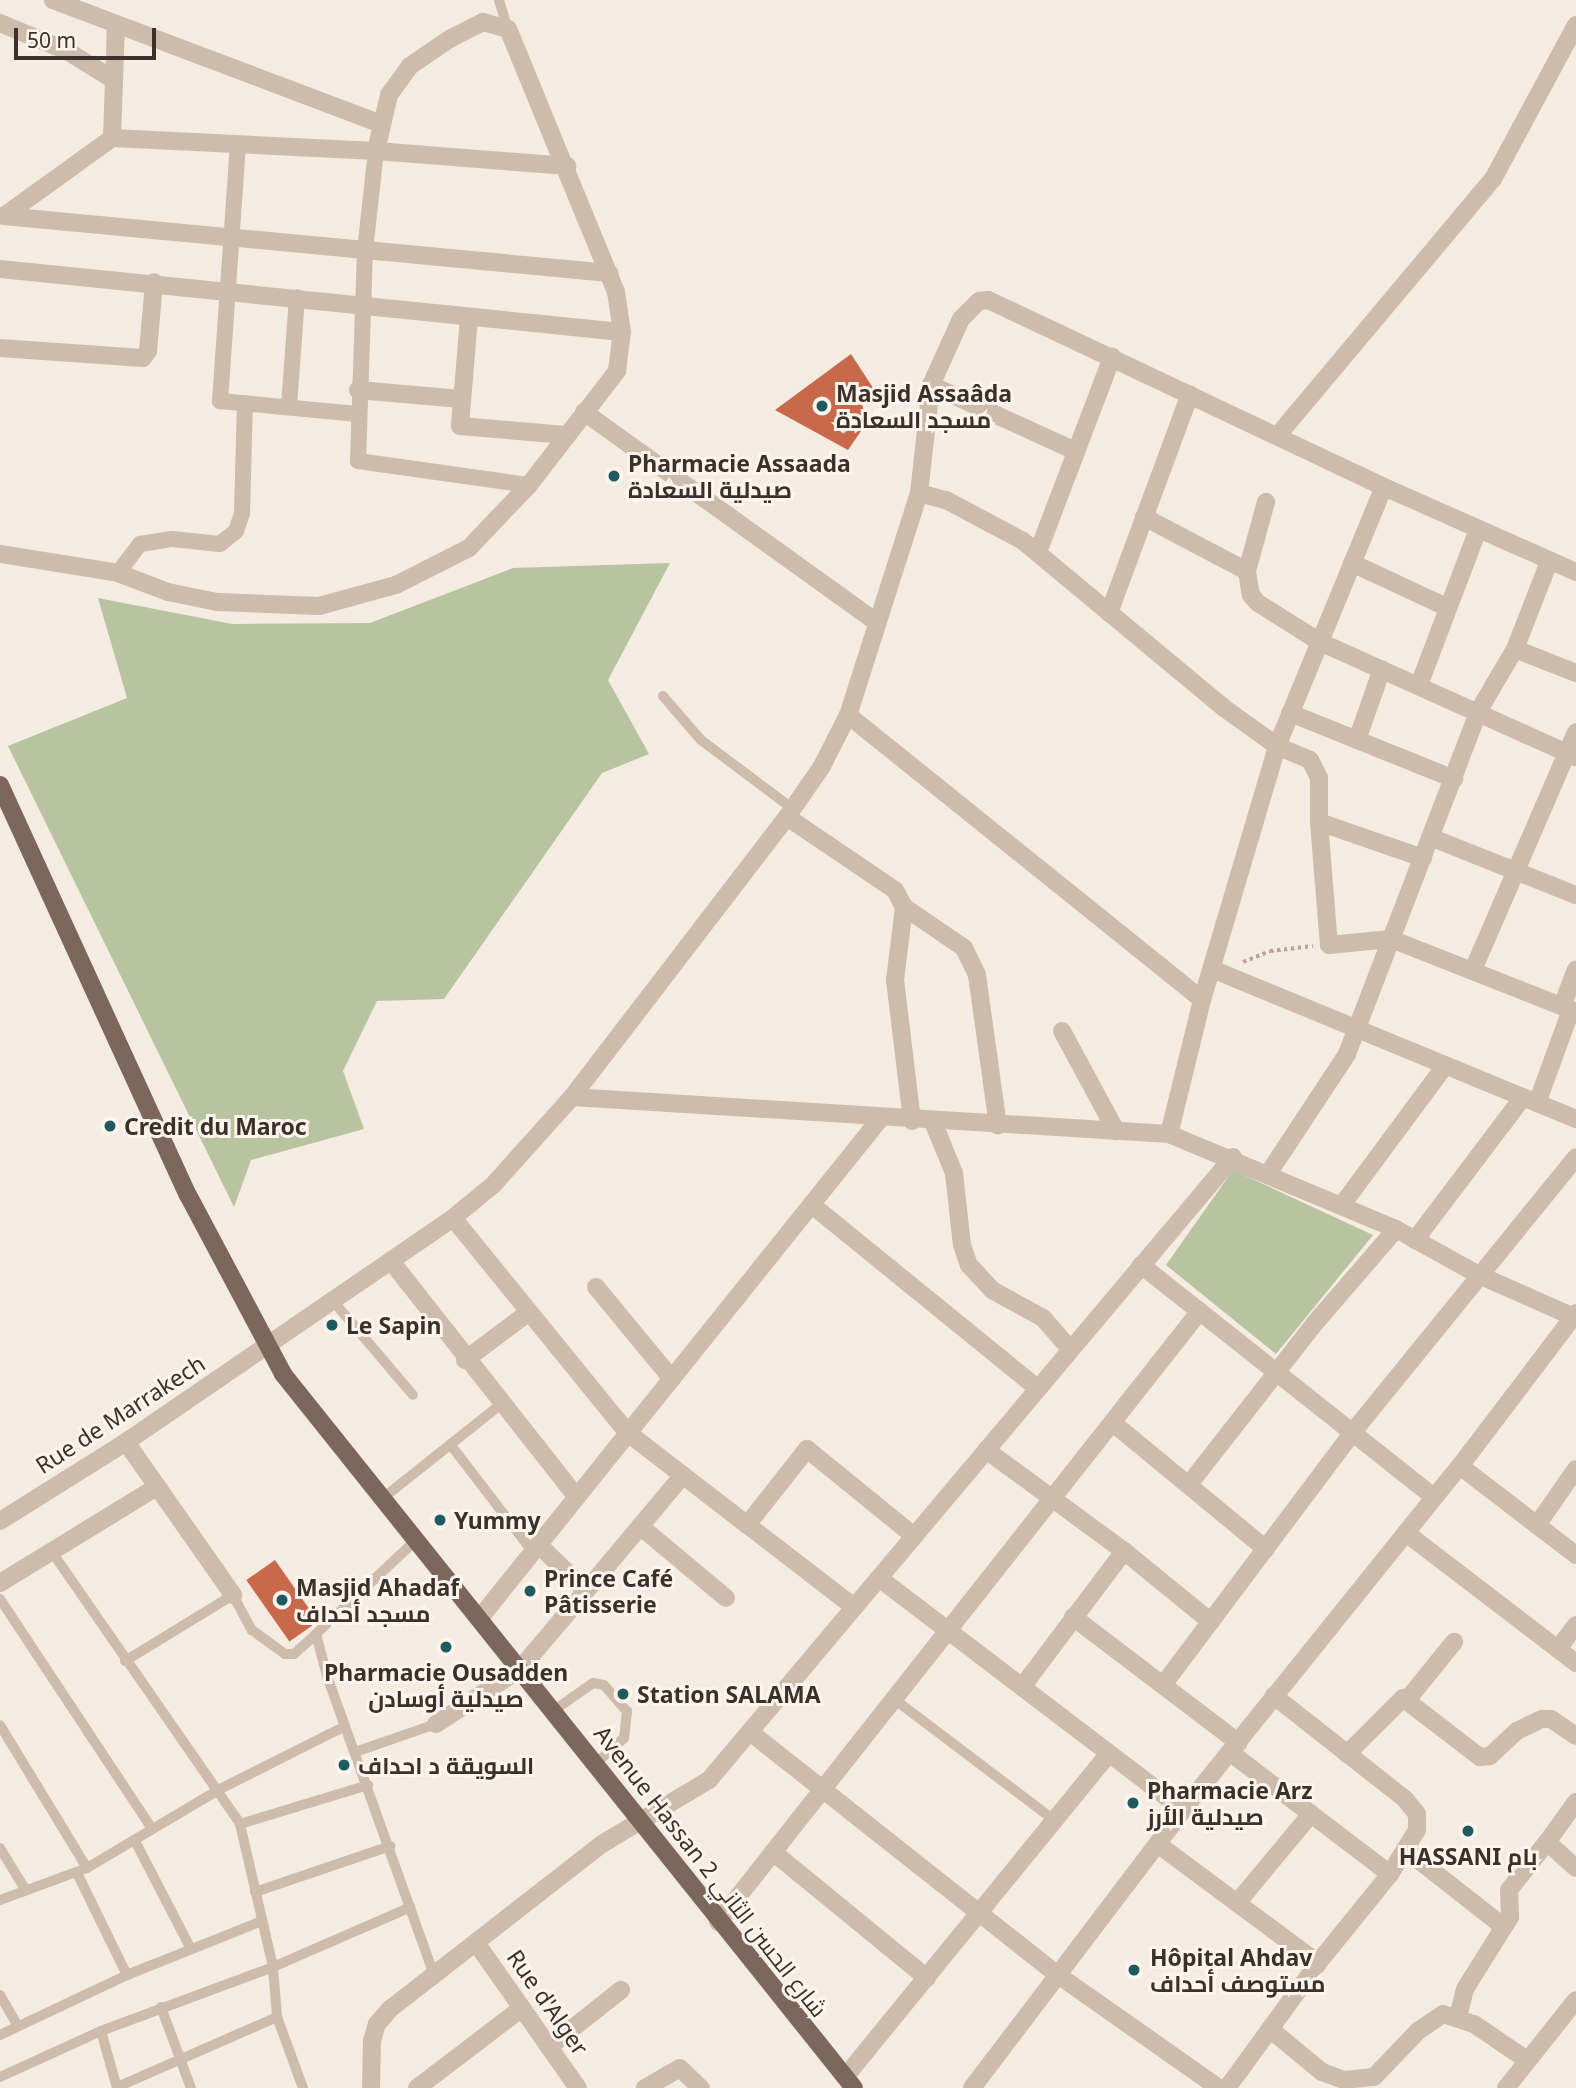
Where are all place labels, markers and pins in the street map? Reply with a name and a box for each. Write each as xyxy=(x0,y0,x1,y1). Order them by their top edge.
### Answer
place label: Masjid Assaâda مسجد السعادة xyxy=(836,379,1012,433)
marker: Masjid Assaâda مسجد السعادة xyxy=(814,398,830,414)
place label: Pharmacie Assaada صيدلية السعادة xyxy=(628,449,851,503)
marker: Pharmacie Assaada صيدلية السعادة xyxy=(606,468,622,484)
place label: Credit du Maroc xyxy=(124,1112,307,1140)
marker: Credit du Maroc xyxy=(102,1118,118,1134)
place label: Le Sapin xyxy=(346,1311,441,1339)
marker: Le Sapin xyxy=(324,1317,340,1333)
place label: Yummy xyxy=(454,1506,541,1534)
marker: Yummy xyxy=(432,1512,448,1528)
place label: Prince Café Pâtisserie xyxy=(544,1564,673,1618)
place label: Masjid Ahadaf مسجد أحداف xyxy=(296,1573,459,1627)
marker: Prince Café Pâtisserie xyxy=(522,1583,538,1599)
marker: Masjid Ahadaf مسجد أحداف xyxy=(274,1592,290,1608)
marker: Pharmacie Ousadden صيدلية أوسادن xyxy=(438,1639,454,1655)
place label: Pharmacie Ousadden صيدلية أوسادن xyxy=(324,1658,568,1712)
place label: Station SALAMA xyxy=(637,1680,821,1708)
marker: Station SALAMA xyxy=(615,1686,631,1702)
place label: السويقة د احداف xyxy=(358,1751,534,1779)
marker: السويقة د احداف xyxy=(336,1757,352,1773)
place label: Pharmacie Arz صيدلية الأرز xyxy=(1147,1776,1312,1830)
marker: Pharmacie Arz صيدلية الأرز xyxy=(1125,1795,1141,1811)
marker: HASSANI بام xyxy=(1460,1823,1476,1839)
place label: HASSANI بام xyxy=(1399,1842,1537,1870)
place label: Hôpital Ahdav مستوصف أحداف xyxy=(1150,1943,1325,1997)
marker: Hôpital Ahdav مستوصف أحداف xyxy=(1124,1960,1144,1980)

